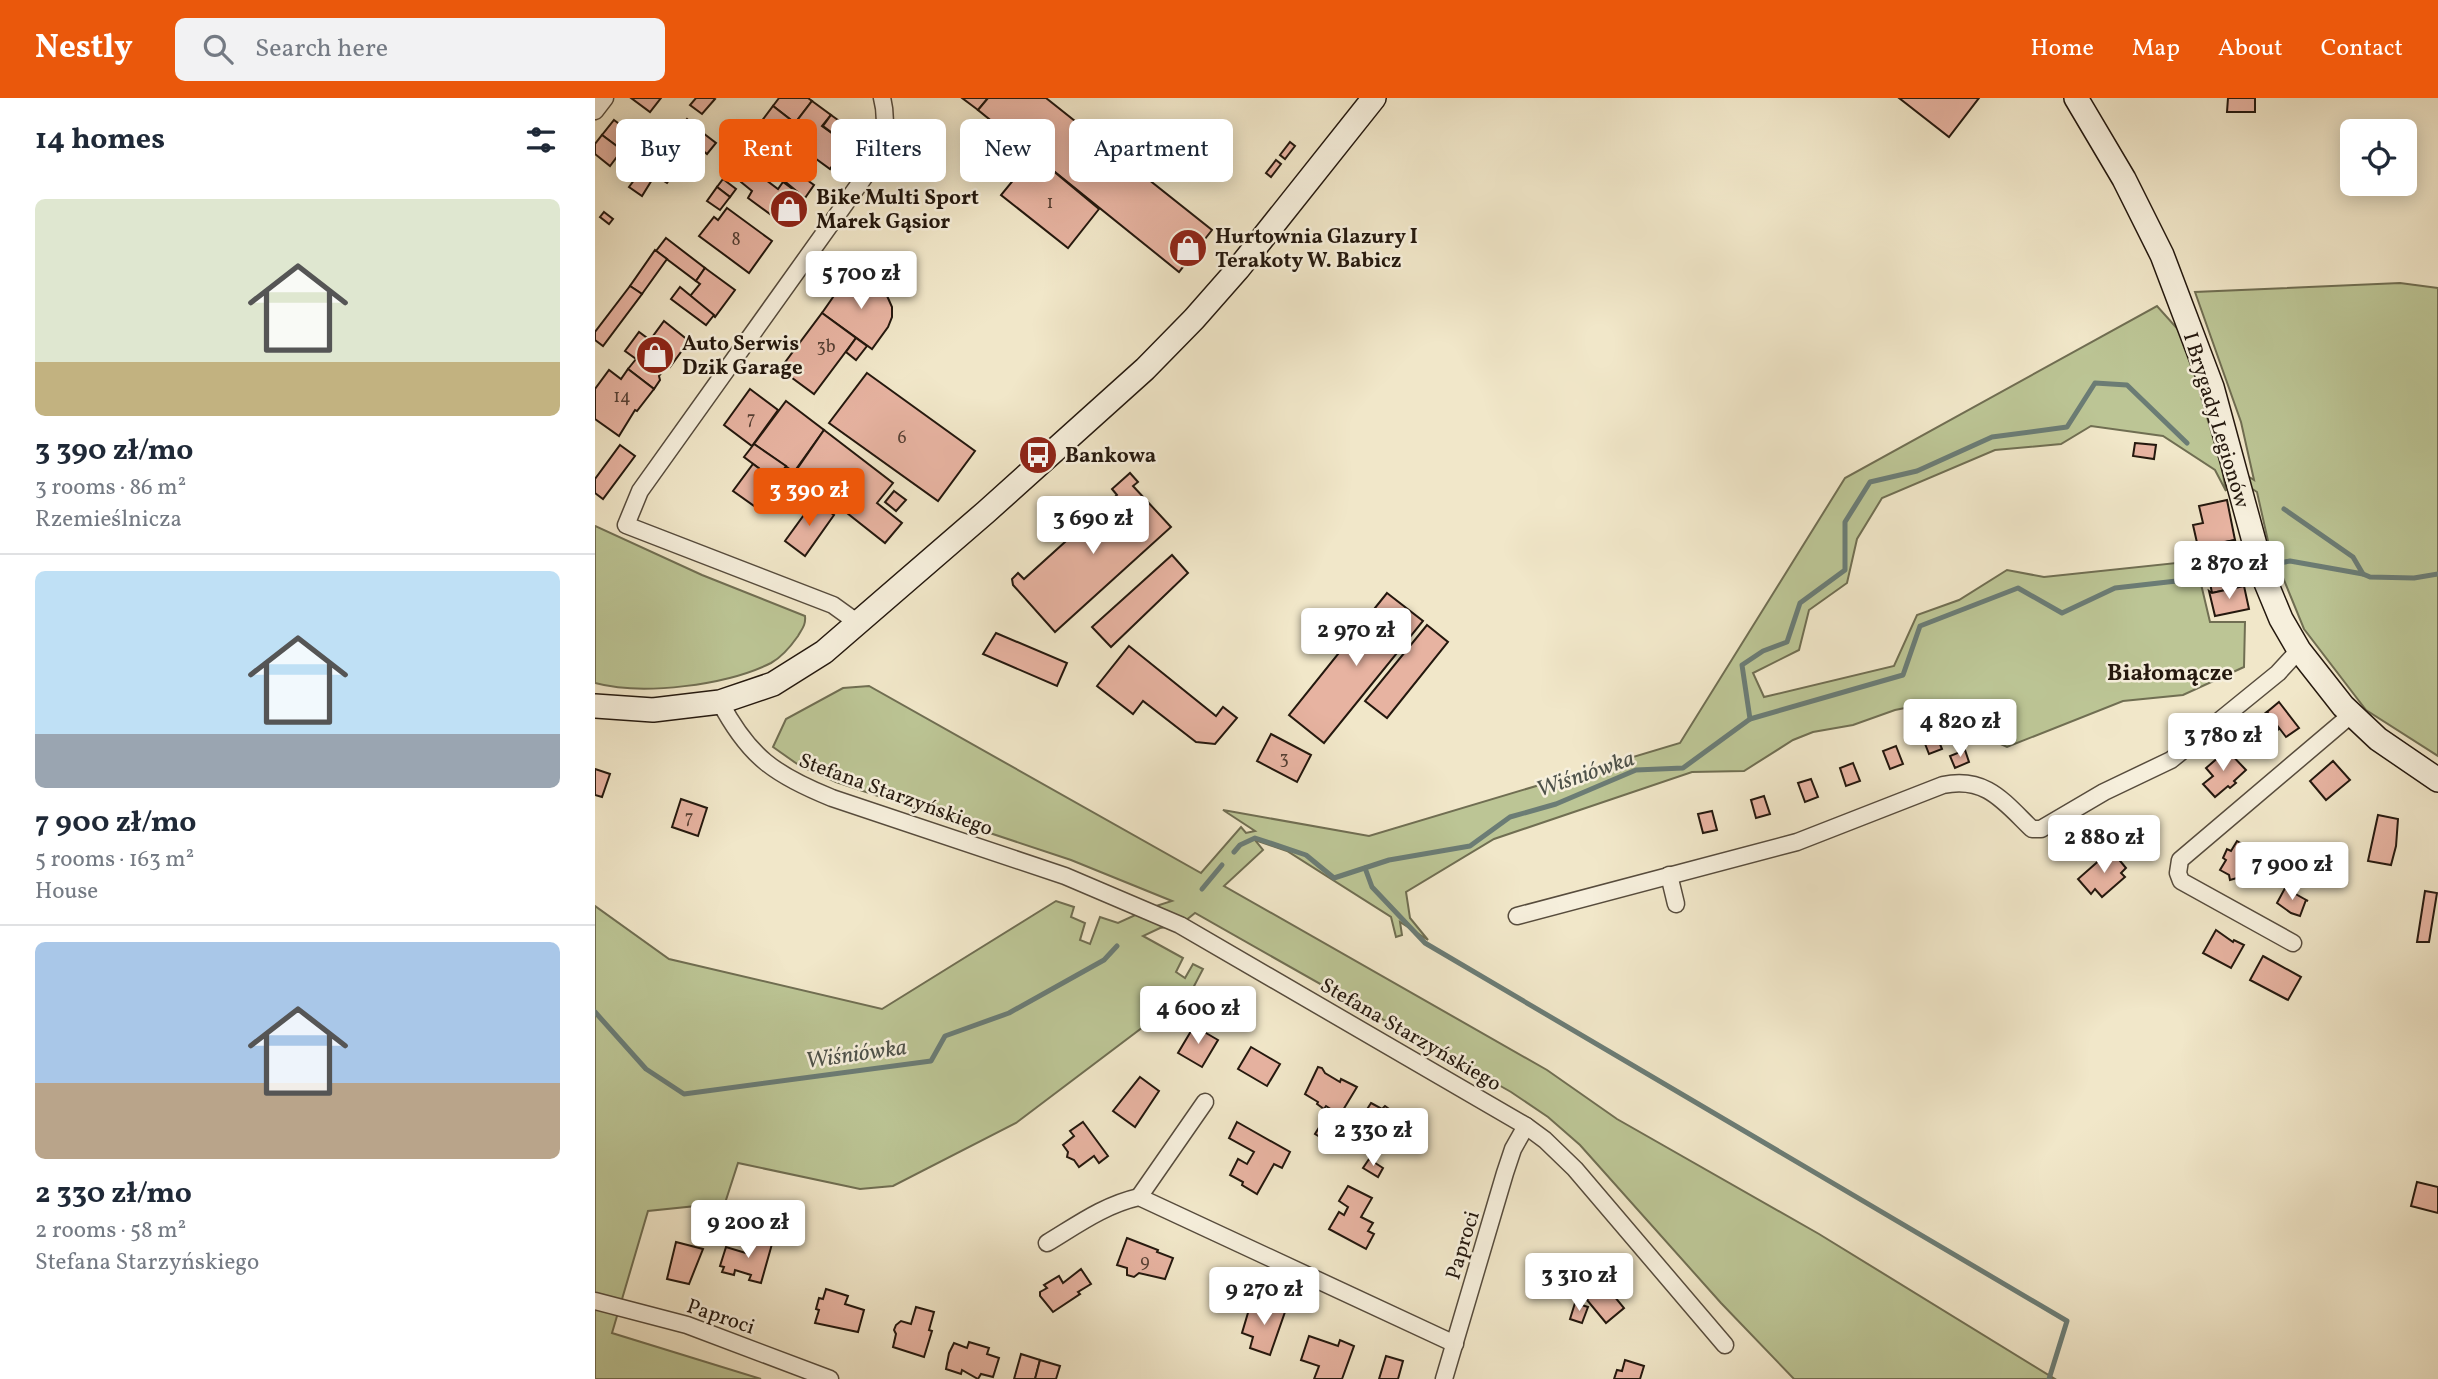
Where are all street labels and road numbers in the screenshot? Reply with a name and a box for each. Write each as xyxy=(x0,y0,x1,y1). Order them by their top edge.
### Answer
street label: I Brygady Legionów xyxy=(2175,329,2256,512)
street label: Stefana Starzyńskiego xyxy=(794,747,997,844)
street label: Stefana Starzyńskiego xyxy=(1314,972,1506,1099)
street label: Paproci xyxy=(1439,1208,1488,1283)
street label: Paproci xyxy=(683,1292,759,1343)

